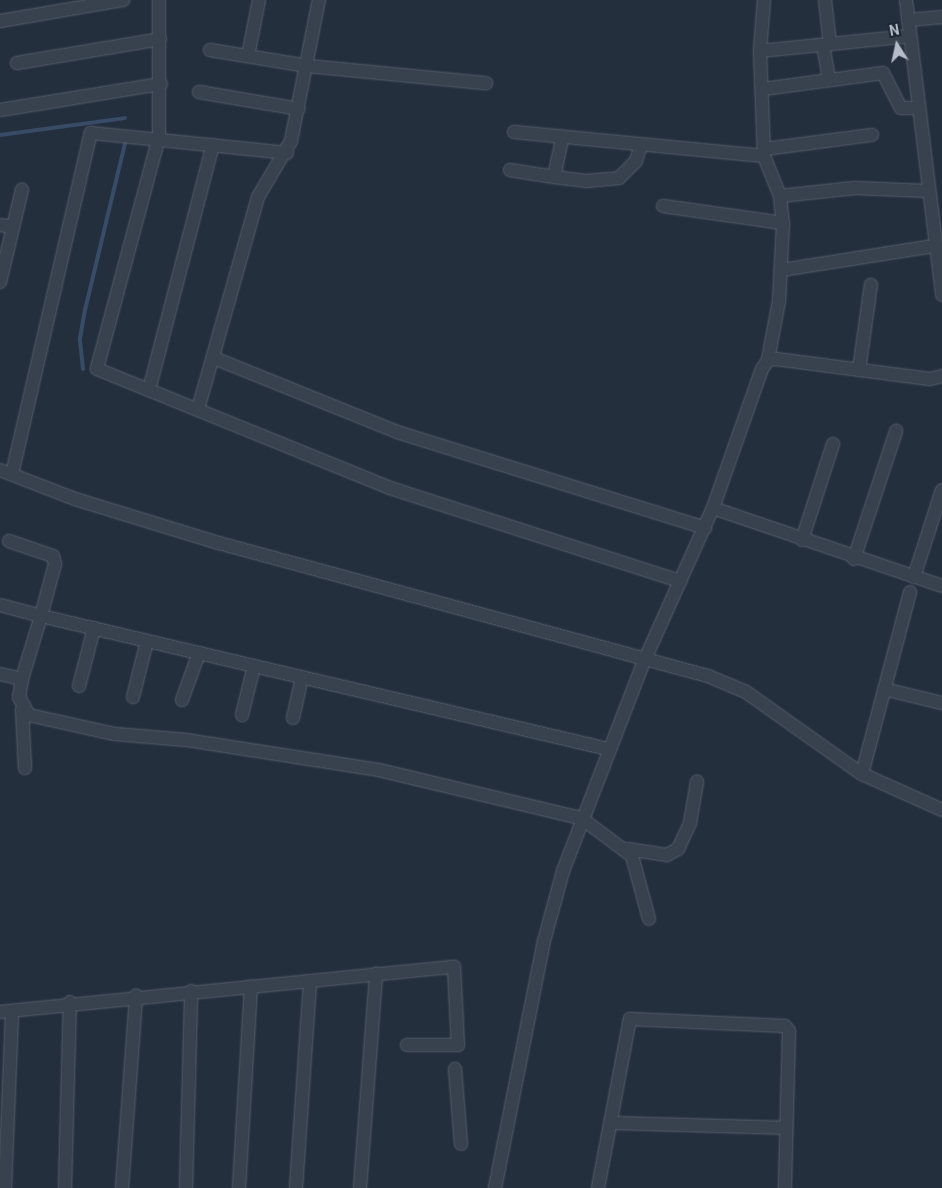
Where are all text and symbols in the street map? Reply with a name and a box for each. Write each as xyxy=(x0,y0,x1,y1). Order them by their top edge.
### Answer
north arrow xyxy=(872,20,922,70)
text: N xyxy=(888,21,901,39)

